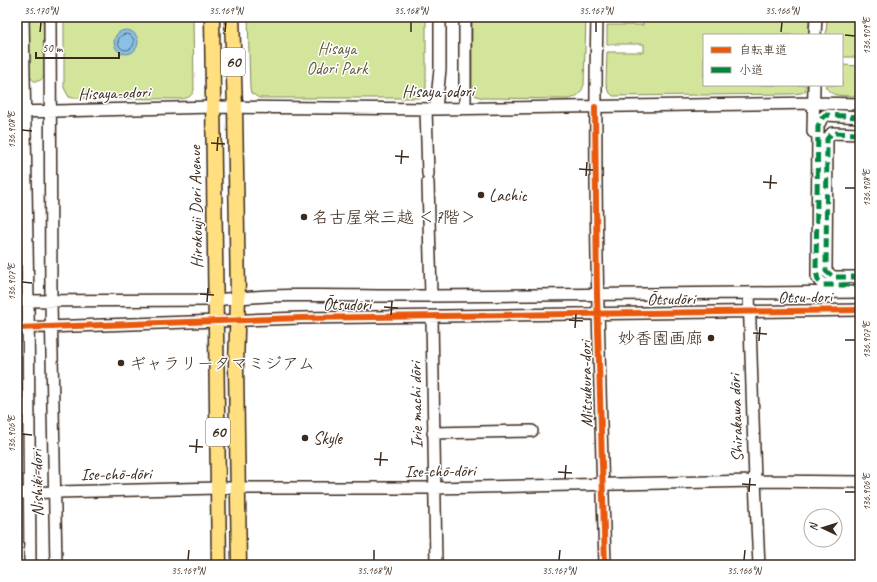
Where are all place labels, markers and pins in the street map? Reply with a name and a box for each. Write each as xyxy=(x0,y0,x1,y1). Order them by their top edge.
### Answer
place label: Lachic xyxy=(489,185,528,206)
marker: Lachic xyxy=(476,190,486,200)
place label: 名古屋栄三越 ＜7階＞ xyxy=(312,207,477,228)
marker: 名古屋栄三越 ＜7階＞ xyxy=(299,212,309,222)
place label: 妙香園画廊 xyxy=(618,328,703,349)
marker: 妙香園画廊 xyxy=(706,333,716,343)
place label: ギャラリータマミジアム xyxy=(129,353,315,374)
marker: ギャラリータマミジアム xyxy=(116,358,126,368)
place label: Skyle xyxy=(313,428,343,449)
marker: Skyle xyxy=(300,433,310,443)

